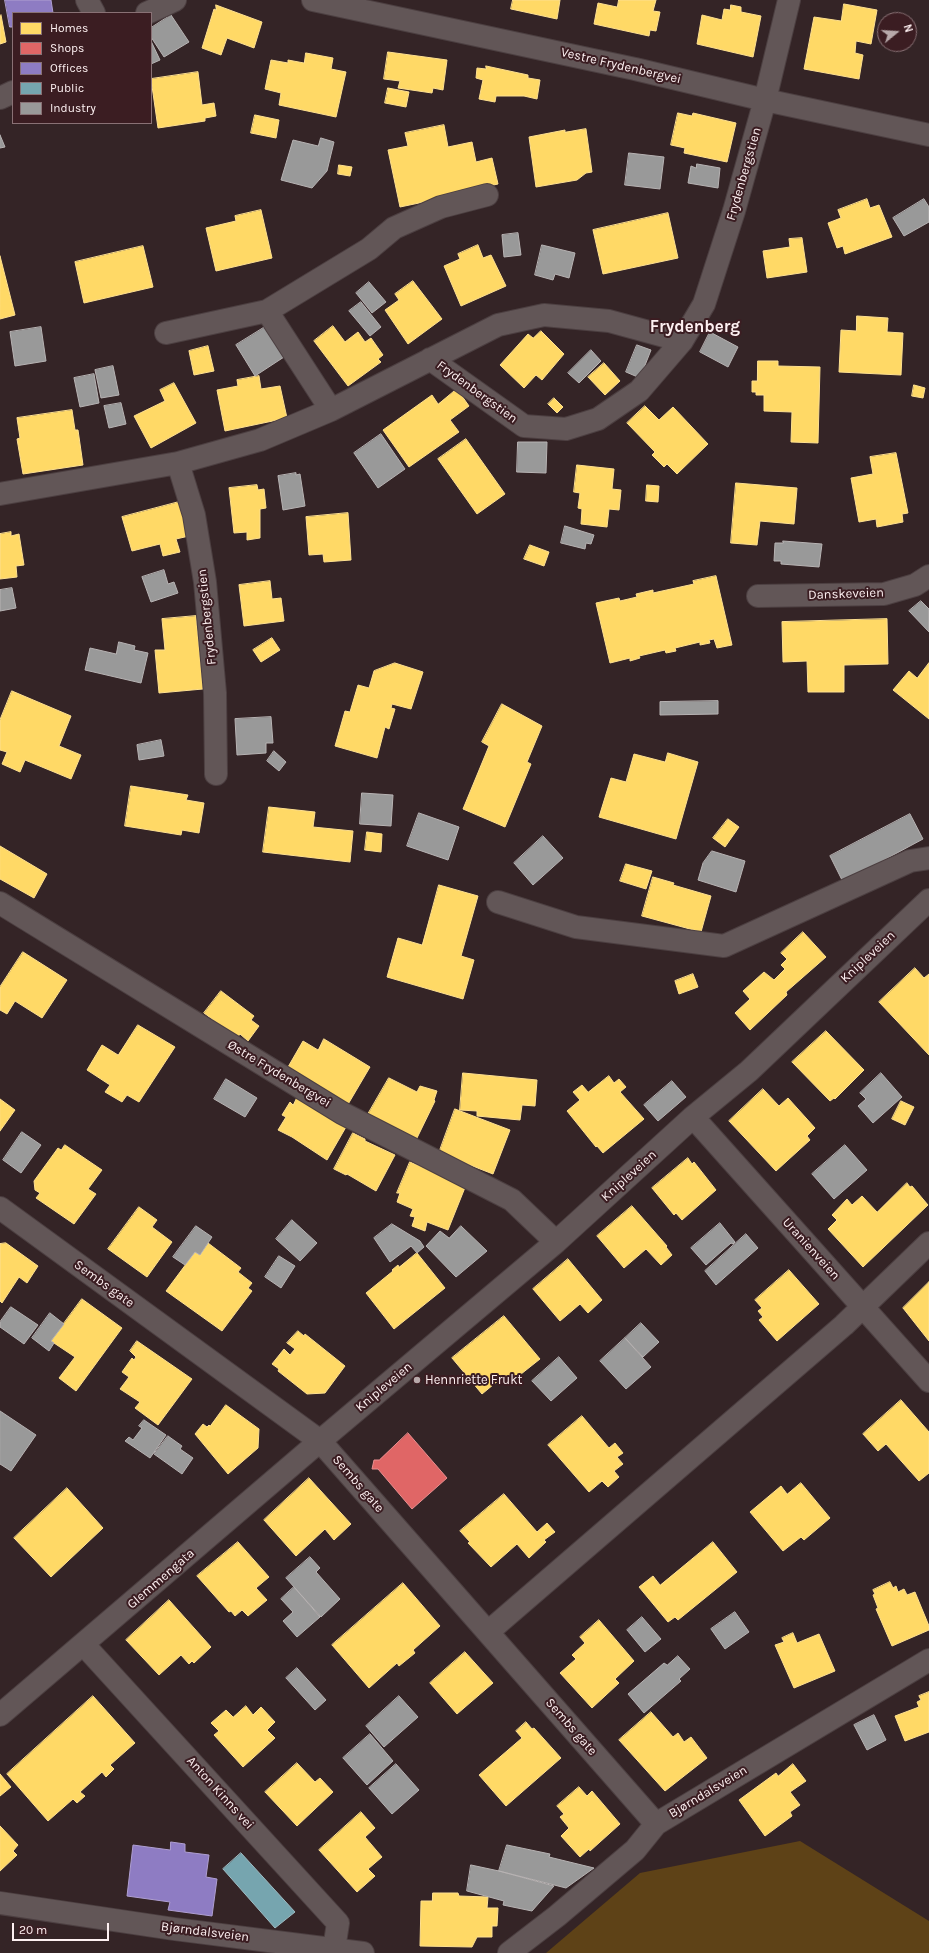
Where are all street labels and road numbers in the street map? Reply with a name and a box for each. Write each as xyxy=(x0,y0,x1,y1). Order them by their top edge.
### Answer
street label: Vestre Frydenbergvei xyxy=(559,45,683,87)
street label: Frydenbergstien xyxy=(723,126,765,222)
street label: Frydenbergstien xyxy=(434,357,520,427)
street label: Frydenbergstien xyxy=(194,568,220,666)
street label: Danskeveien xyxy=(808,585,884,603)
street label: Knipleveien xyxy=(837,928,899,986)
street label: Østre Frydenbergvei xyxy=(225,1037,333,1111)
street label: Knipleveien xyxy=(598,1147,660,1205)
street label: Uranienveien xyxy=(779,1215,843,1283)
street label: Sembs gate xyxy=(71,1257,137,1311)
street label: Knipleveien xyxy=(353,1359,415,1415)
street label: Sembs gate xyxy=(329,1452,387,1516)
street label: Glemmengata xyxy=(124,1546,198,1612)
street label: Sembs gate xyxy=(542,1695,600,1759)
street label: Anton Kinns vei xyxy=(183,1753,257,1833)
street label: Bjørndalsveien xyxy=(666,1762,750,1822)
street label: Bjørndalsveien xyxy=(160,1919,250,1945)

